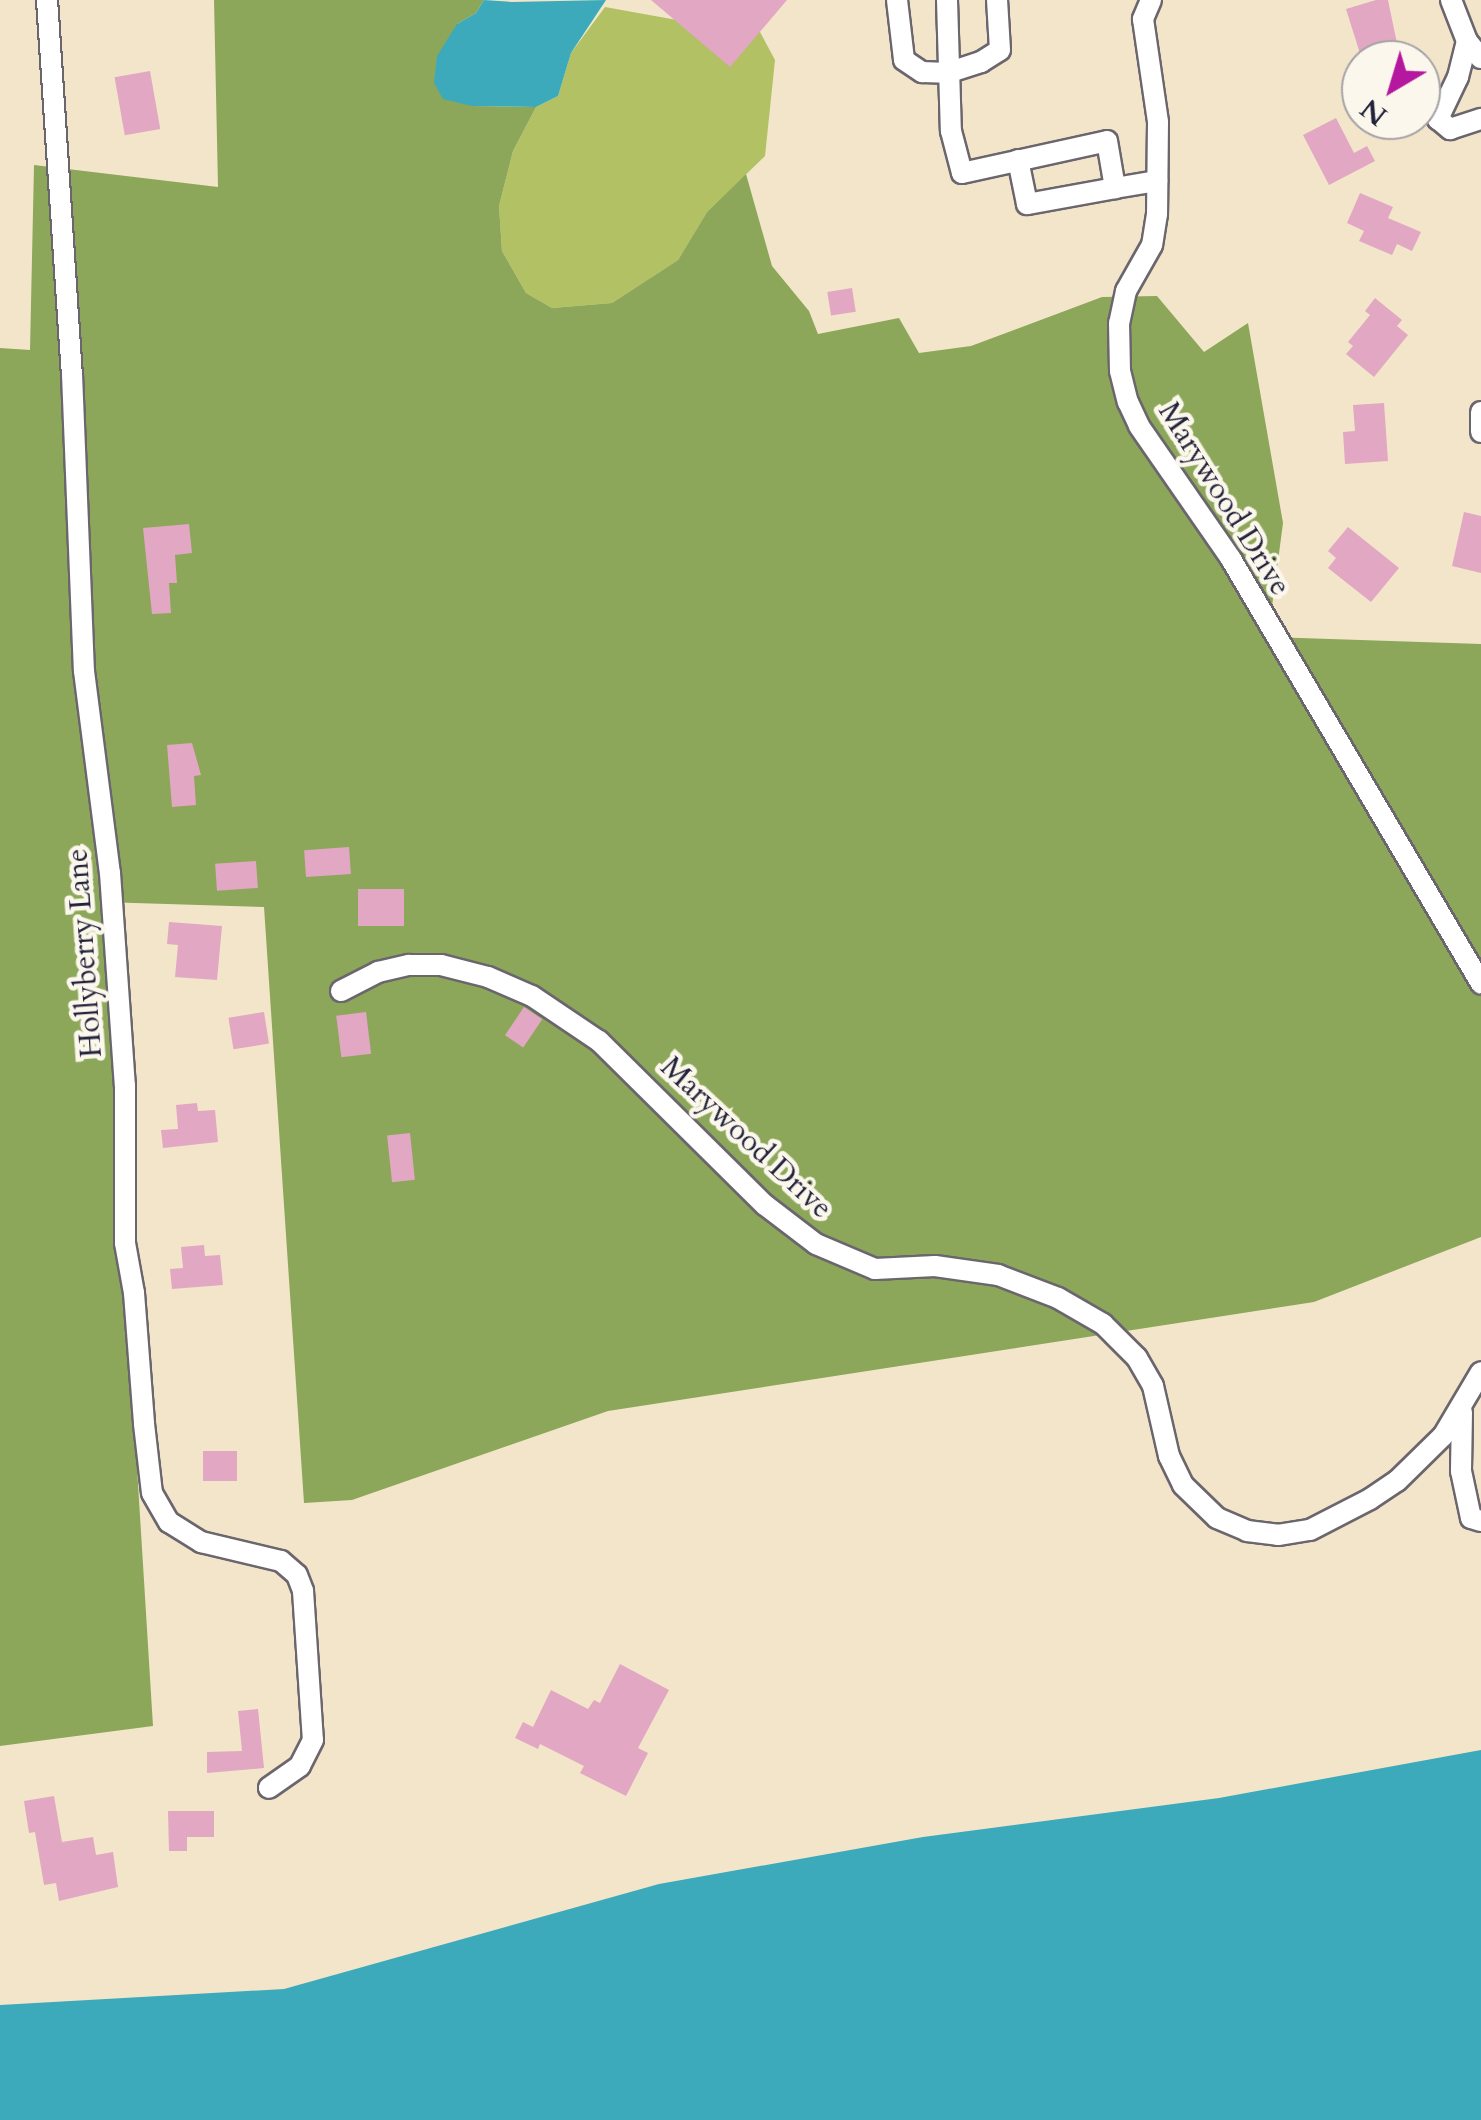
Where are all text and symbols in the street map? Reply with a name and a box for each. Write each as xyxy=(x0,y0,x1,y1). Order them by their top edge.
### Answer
north arrow xyxy=(1341,40,1441,140)
text: N xyxy=(1352,90,1395,135)
street label: Marywood Drive xyxy=(1150,396,1298,602)
street label: Hollyberry Lane xyxy=(60,847,110,1059)
street label: Marywood Drive xyxy=(653,1049,839,1227)

